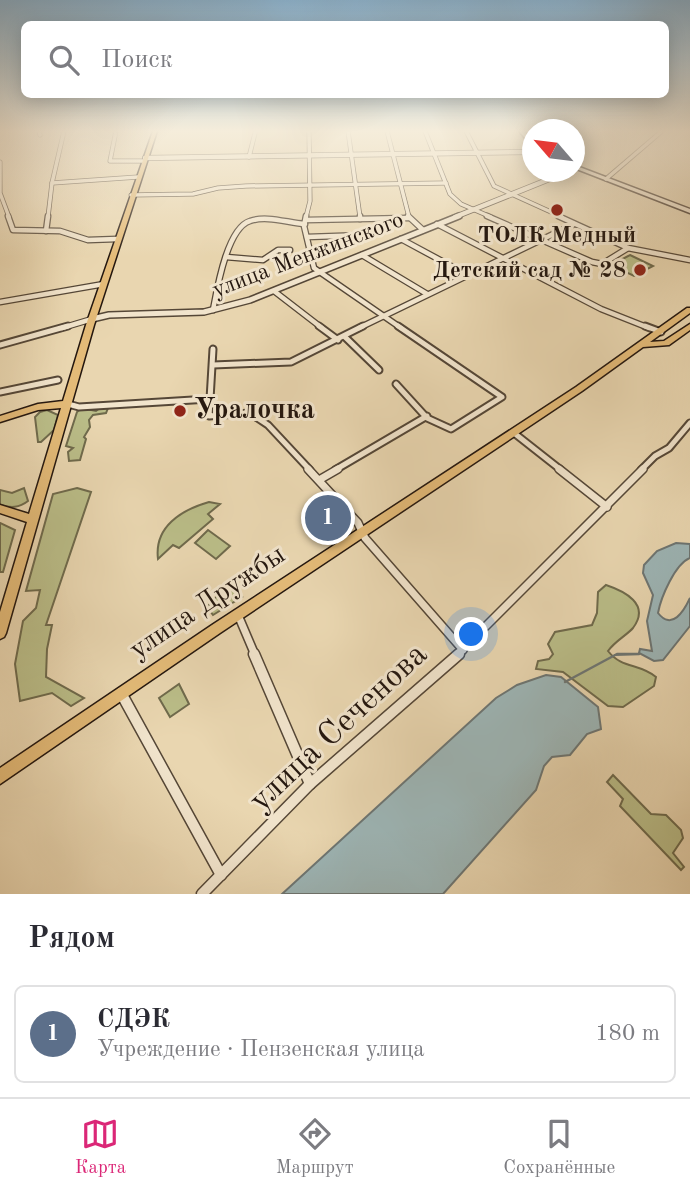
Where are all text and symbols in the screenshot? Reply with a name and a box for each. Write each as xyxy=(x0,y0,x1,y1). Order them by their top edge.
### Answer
search box xyxy=(21,21,669,98)
icon: search xyxy=(45,41,83,79)
text: Поиск xyxy=(101,47,173,73)
north arrow xyxy=(522,119,585,182)
marker: ТОЛК Медный xyxy=(549,202,565,218)
street label: улица Менжинского xyxy=(209,208,407,302)
place label: ТОЛК Медный xyxy=(478,224,636,247)
place label: Детский сад № 28 xyxy=(433,259,626,282)
marker: Детский сад № 28 xyxy=(632,262,648,278)
place label: Уралочка xyxy=(194,397,315,425)
marker: Уралочка xyxy=(172,403,188,419)
pin: 1 xyxy=(305,492,351,544)
street label: улица Дружбы xyxy=(125,541,291,665)
your location xyxy=(454,617,488,651)
street label: улица Сеченова xyxy=(244,638,434,818)
text: Рядом xyxy=(28,924,115,954)
text: СДЭК xyxy=(97,1007,170,1033)
text: 1 xyxy=(46,1022,60,1045)
text: 180 m xyxy=(595,1022,660,1045)
text: Учреждение · Пензенская улица xyxy=(97,1038,425,1061)
tab: Карта xyxy=(75,1115,126,1180)
tab: Маршрут xyxy=(276,1115,354,1180)
tab: Сохранённые xyxy=(503,1115,615,1180)

